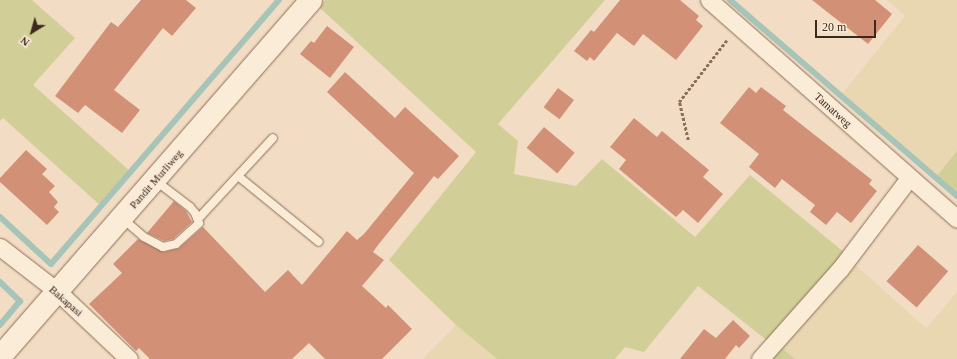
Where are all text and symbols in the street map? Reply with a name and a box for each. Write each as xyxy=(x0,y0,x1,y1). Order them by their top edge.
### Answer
north arrow xyxy=(12,12,52,52)
scale bar xyxy=(817,12,878,38)
text: 20 m xyxy=(822,20,846,34)
text: N xyxy=(18,34,32,49)
street label: Tamatweg xyxy=(812,90,854,130)
street label: Pandit Murliweg xyxy=(127,147,185,211)
street label: Bakapasi xyxy=(46,283,86,319)

